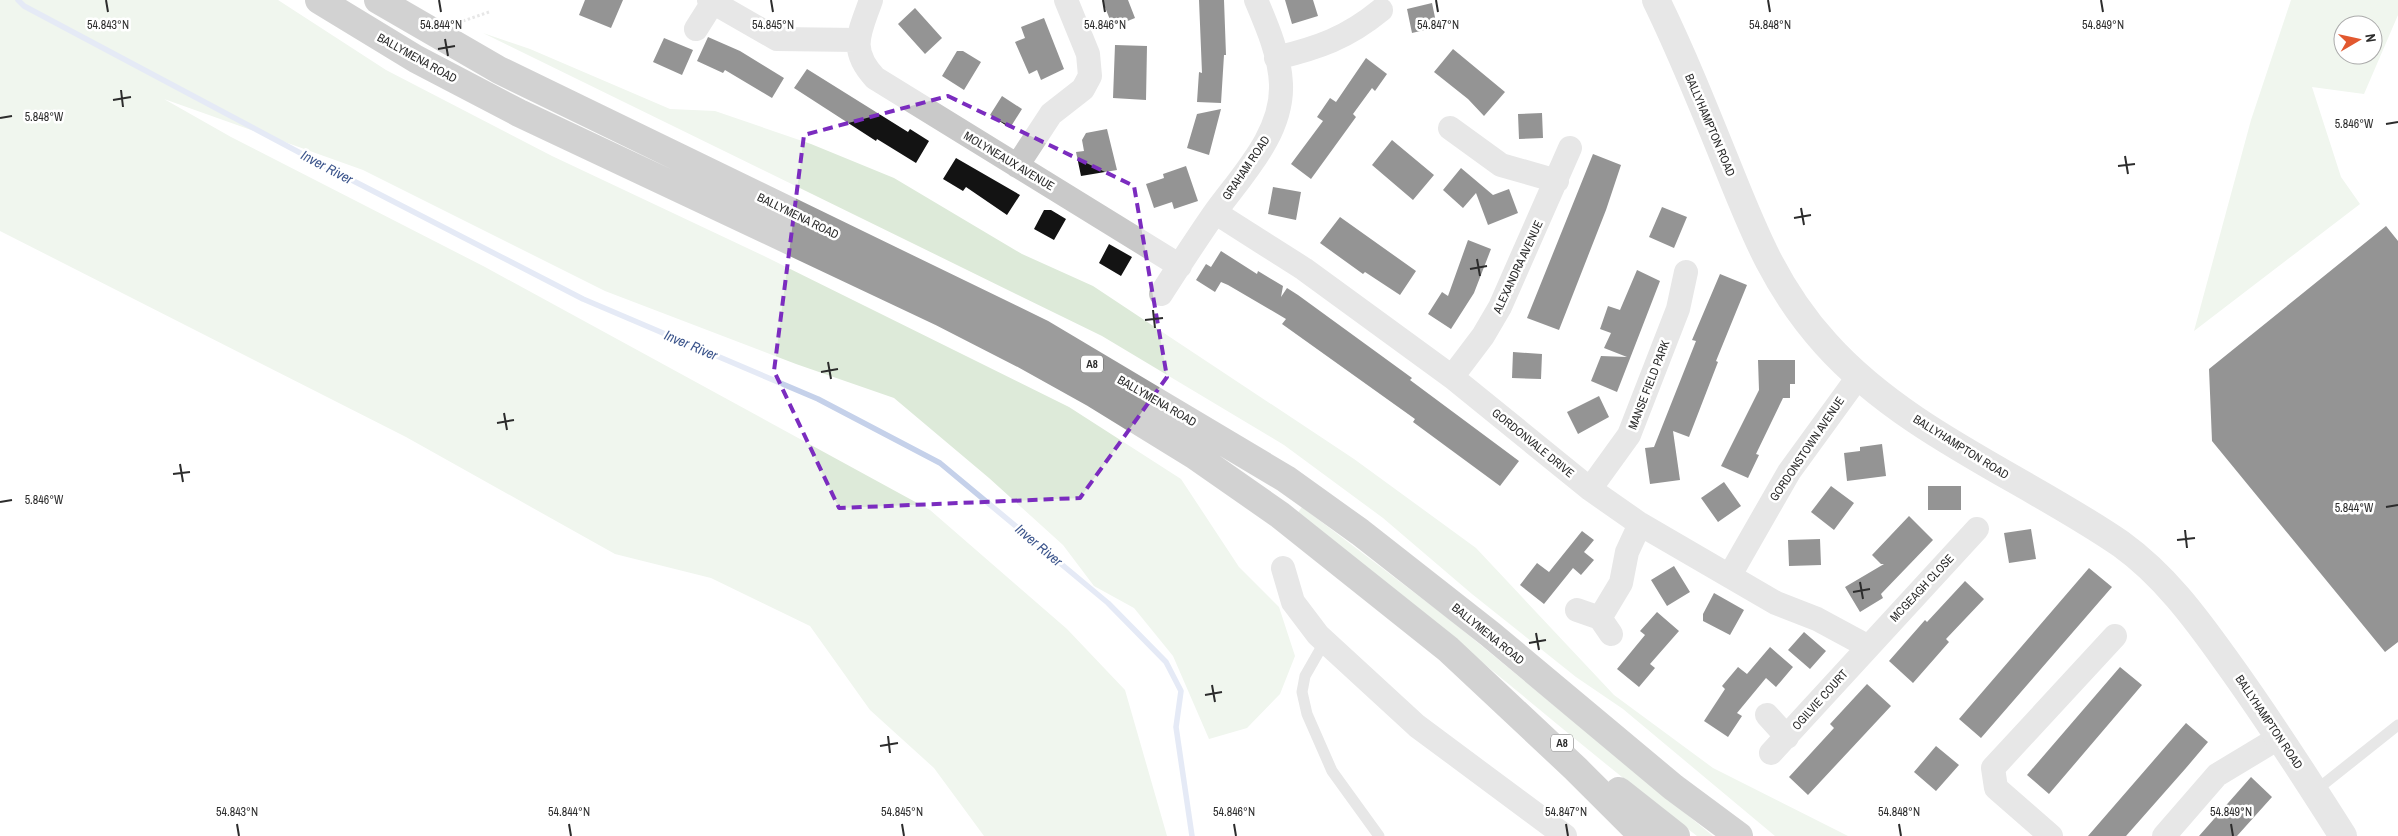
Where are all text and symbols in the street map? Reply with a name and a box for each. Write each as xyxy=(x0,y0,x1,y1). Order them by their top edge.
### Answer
north arrow xyxy=(2333,15,2383,65)
text: 54.843°N xyxy=(87,17,129,33)
text: 54.844°N xyxy=(420,17,462,33)
text: 54.845°N xyxy=(752,17,794,33)
text: 54.846°N xyxy=(1084,17,1126,33)
text: 54.847°N xyxy=(1417,17,1459,33)
text: 54.848°N xyxy=(1749,17,1791,33)
text: 54.849°N xyxy=(2082,17,2124,33)
street label: BALLYMENA ROAD xyxy=(374,29,460,87)
text: N xyxy=(2361,32,2380,43)
street label: BALLYHAMPTON ROAD xyxy=(1681,71,1739,179)
text: 5.848°W xyxy=(25,109,64,125)
text: 5.846°W xyxy=(2335,116,2374,132)
street label: MOLYNEAUX AVENUE xyxy=(961,128,1057,194)
street label: GRAHAM ROAD xyxy=(1219,133,1273,203)
water label: Inver River xyxy=(298,146,357,189)
street label: BALLYMENA ROAD xyxy=(755,189,841,243)
street label: ALEXANDRA AVENUE xyxy=(1489,218,1547,317)
water label: Inver River xyxy=(662,326,721,365)
street label: MANSE FIELD PARK xyxy=(1625,338,1674,432)
road number: A8 xyxy=(1081,356,1103,372)
street label: BALLYMENA ROAD xyxy=(1114,372,1200,430)
street label: GORDONSTOWN AVENUE xyxy=(1766,394,1848,504)
street label: GORDONVALE DRIVE xyxy=(1489,405,1577,481)
street label: BALLYHAMPTON ROAD xyxy=(1910,411,2012,483)
text: 5.846°W xyxy=(25,492,64,508)
text: 5.844°W xyxy=(2335,500,2374,516)
water label: Inver River xyxy=(1012,520,1067,571)
street label: MCGEAGH CLOSE xyxy=(1886,551,1958,625)
street label: BALLYMENA ROAD xyxy=(1448,600,1528,668)
street label: OGILVIE COURT xyxy=(1789,666,1851,734)
street label: BALLYHAMPTON ROAD xyxy=(2232,672,2306,772)
road number: A8 xyxy=(1551,734,1573,751)
text: 54.843°N xyxy=(216,804,258,820)
text: 54.844°N xyxy=(548,804,590,820)
text: 54.845°N xyxy=(881,804,923,820)
text: 54.846°N xyxy=(1213,804,1255,820)
text: 54.847°N xyxy=(1545,804,1587,820)
text: 54.848°N xyxy=(1878,804,1920,820)
text: 54.849°N xyxy=(2210,804,2252,820)

